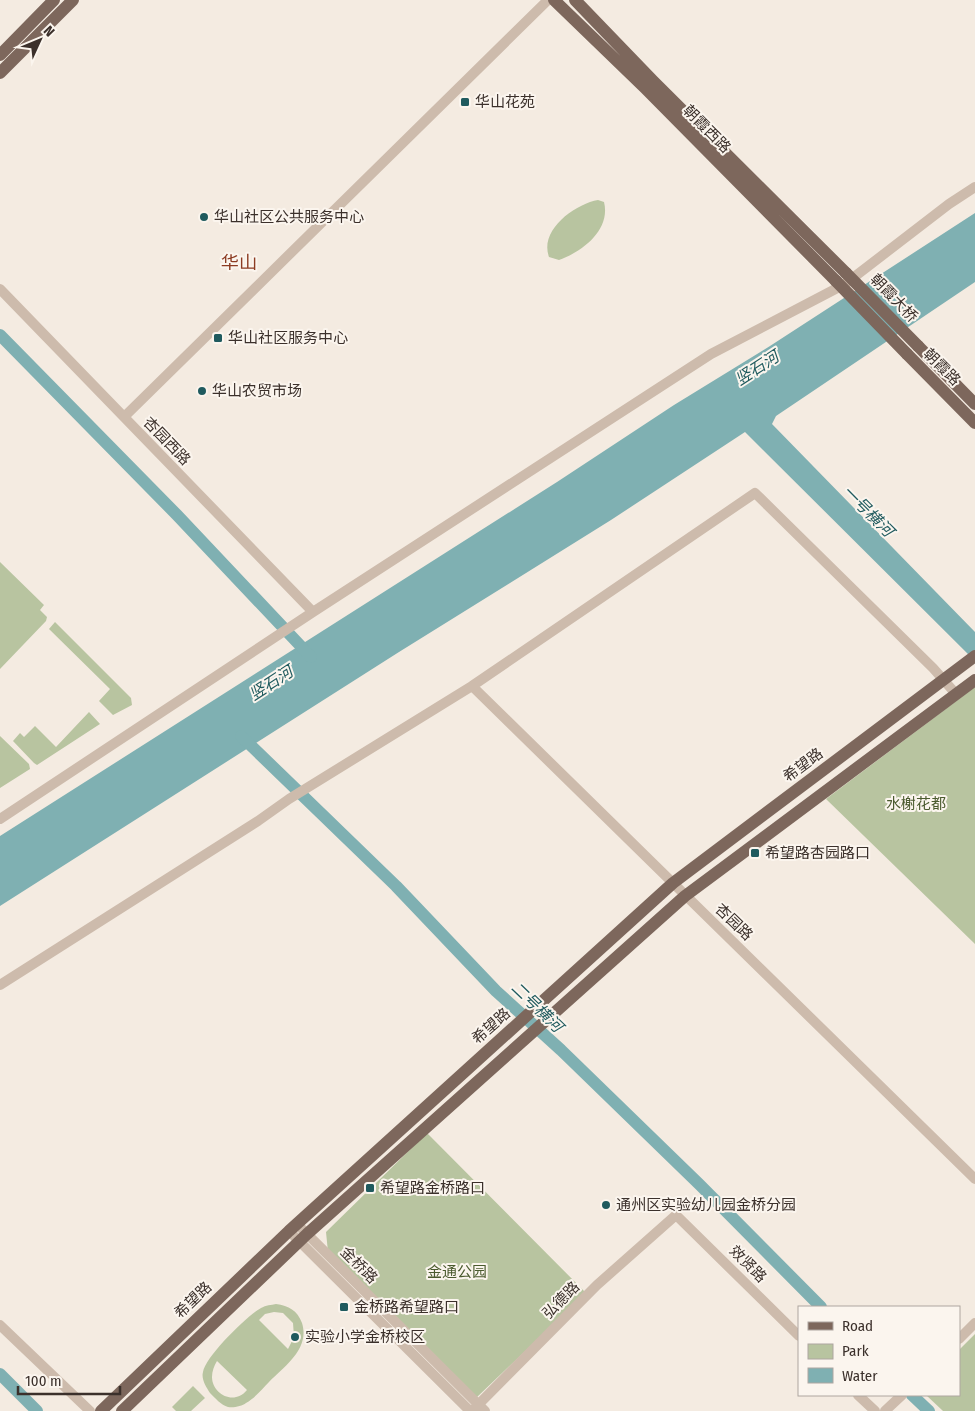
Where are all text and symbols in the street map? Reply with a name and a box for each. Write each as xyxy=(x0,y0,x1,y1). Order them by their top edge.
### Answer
north arrow xyxy=(15,15,65,65)
text: N xyxy=(40,22,58,40)
place label: 华山花苑 xyxy=(475,93,535,111)
marker: 华山花苑 xyxy=(459,96,471,108)
street label: 朝霞西路 xyxy=(679,101,735,157)
place label: 华山社区公共服务中心 xyxy=(214,208,364,226)
marker: 华山社区公共服务中心 xyxy=(198,211,210,223)
district label: 华山 xyxy=(221,252,257,274)
street label: 朝霞大桥 xyxy=(867,270,921,326)
place label: 华山社区服务中心 xyxy=(228,329,348,347)
marker: 华山社区服务中心 xyxy=(212,332,224,344)
water label: 竖石河 xyxy=(732,345,785,389)
street label: 朝霞路 xyxy=(920,345,964,389)
place label: 华山农贸市场 xyxy=(212,382,302,400)
marker: 华山农贸市场 xyxy=(196,385,208,397)
street label: 杏园西路 xyxy=(140,413,194,469)
water label: 一号横河 xyxy=(839,482,899,542)
water label: 竖石河 xyxy=(246,660,299,704)
street label: 希望路 xyxy=(780,744,826,786)
park label: 水榭花都 xyxy=(886,795,946,813)
place label: 希望路杏园路口 xyxy=(765,844,870,862)
marker: 希望路杏园路口 xyxy=(749,847,761,859)
street label: 杏园路 xyxy=(712,900,756,944)
water label: 二号横河 xyxy=(507,978,569,1038)
street label: 希望路 xyxy=(468,1004,514,1048)
place label: 希望路金桥路口 xyxy=(380,1179,485,1197)
marker: 希望路金桥路口 xyxy=(364,1182,376,1194)
place label: 通州区实验幼儿园金桥分园 xyxy=(616,1196,796,1214)
marker: 通州区实验幼儿园金桥分园 xyxy=(600,1199,612,1211)
street label: 效贤路 xyxy=(726,1242,770,1286)
street label: 金桥路 xyxy=(337,1243,381,1287)
park label: 金通公园 xyxy=(427,1263,487,1281)
street label: 希望路 xyxy=(171,1278,215,1322)
street label: 弘德路 xyxy=(539,1278,583,1322)
place label: 金桥路希望路口 xyxy=(354,1298,459,1316)
marker: 金桥路希望路口 xyxy=(338,1301,350,1313)
legend xyxy=(798,1306,960,1396)
text: Road xyxy=(842,1317,873,1335)
place label: 实验小学金桥校区 xyxy=(305,1328,425,1346)
marker: 实验小学金桥校区 xyxy=(289,1331,301,1343)
text: Park xyxy=(842,1342,869,1360)
scale bar xyxy=(18,1364,120,1396)
text: Water xyxy=(842,1367,878,1385)
text: 100 m xyxy=(25,1372,62,1390)

